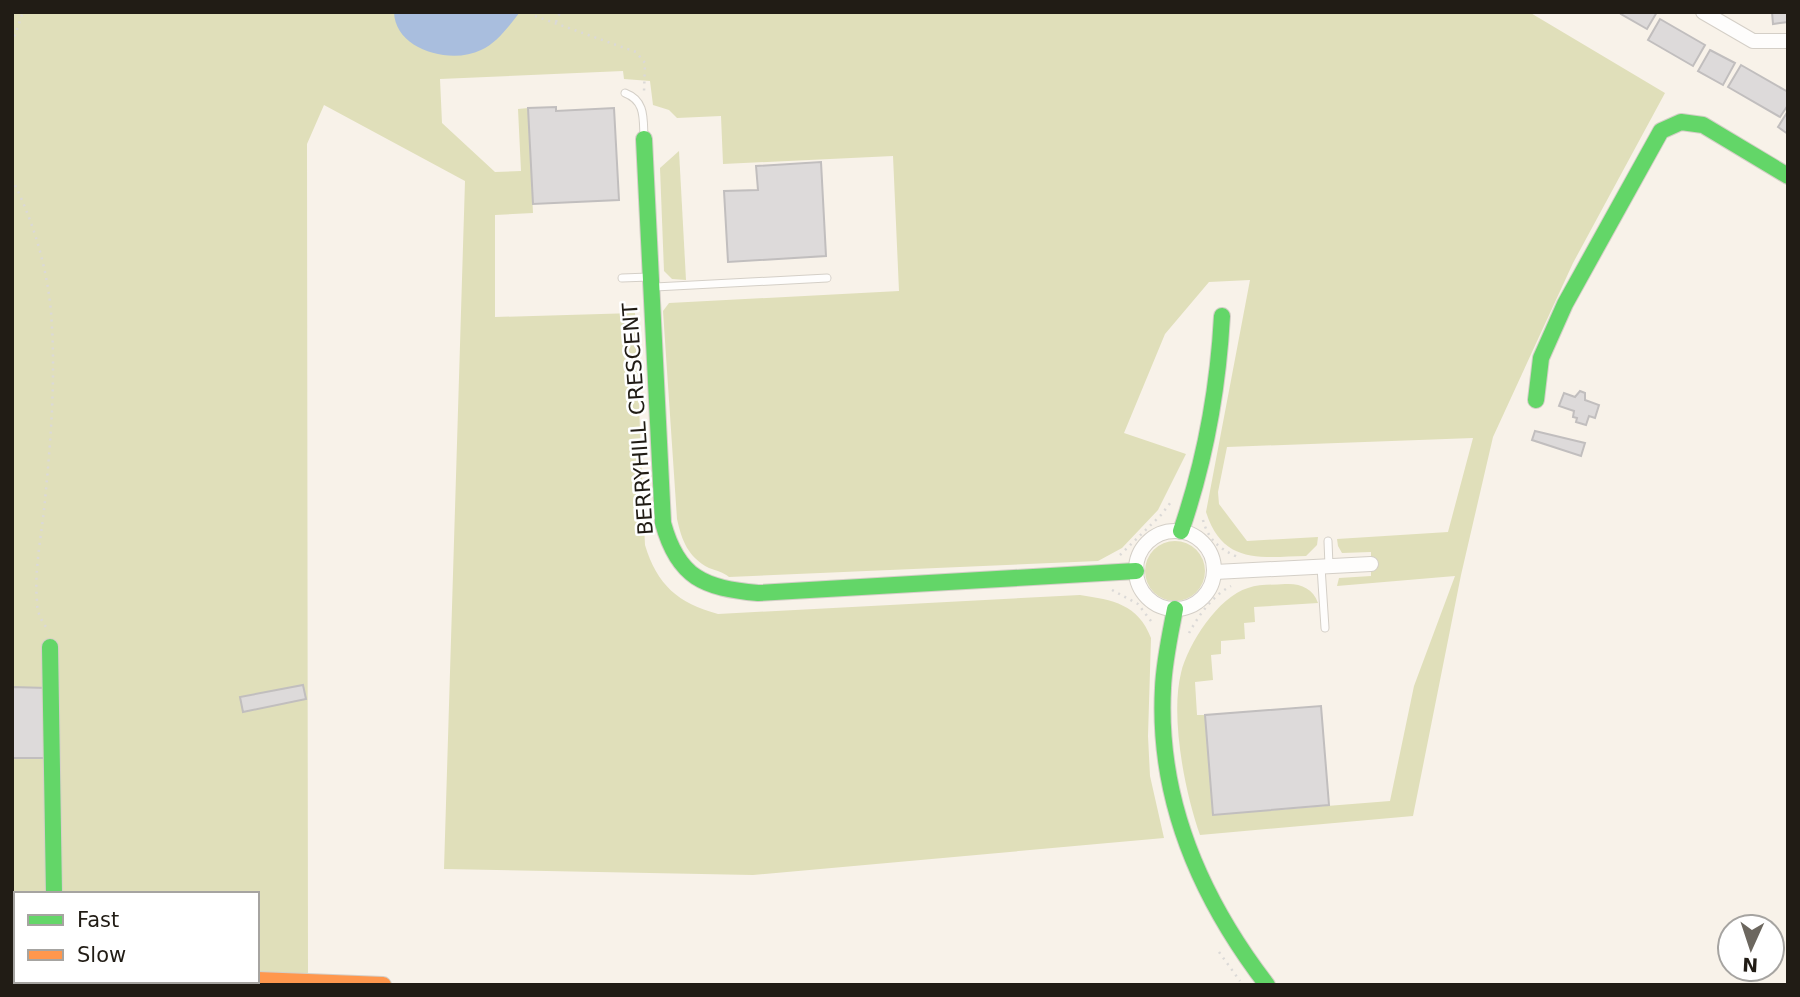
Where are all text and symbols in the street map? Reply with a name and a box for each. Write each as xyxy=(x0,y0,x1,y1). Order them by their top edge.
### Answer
street label: BERRYHILL CRESCENT xyxy=(618,302,658,536)
legend xyxy=(14,892,259,983)
text: Fast xyxy=(77,908,119,932)
north arrow xyxy=(1716,913,1786,983)
text: Slow xyxy=(77,943,126,967)
text: N xyxy=(1742,954,1759,976)

